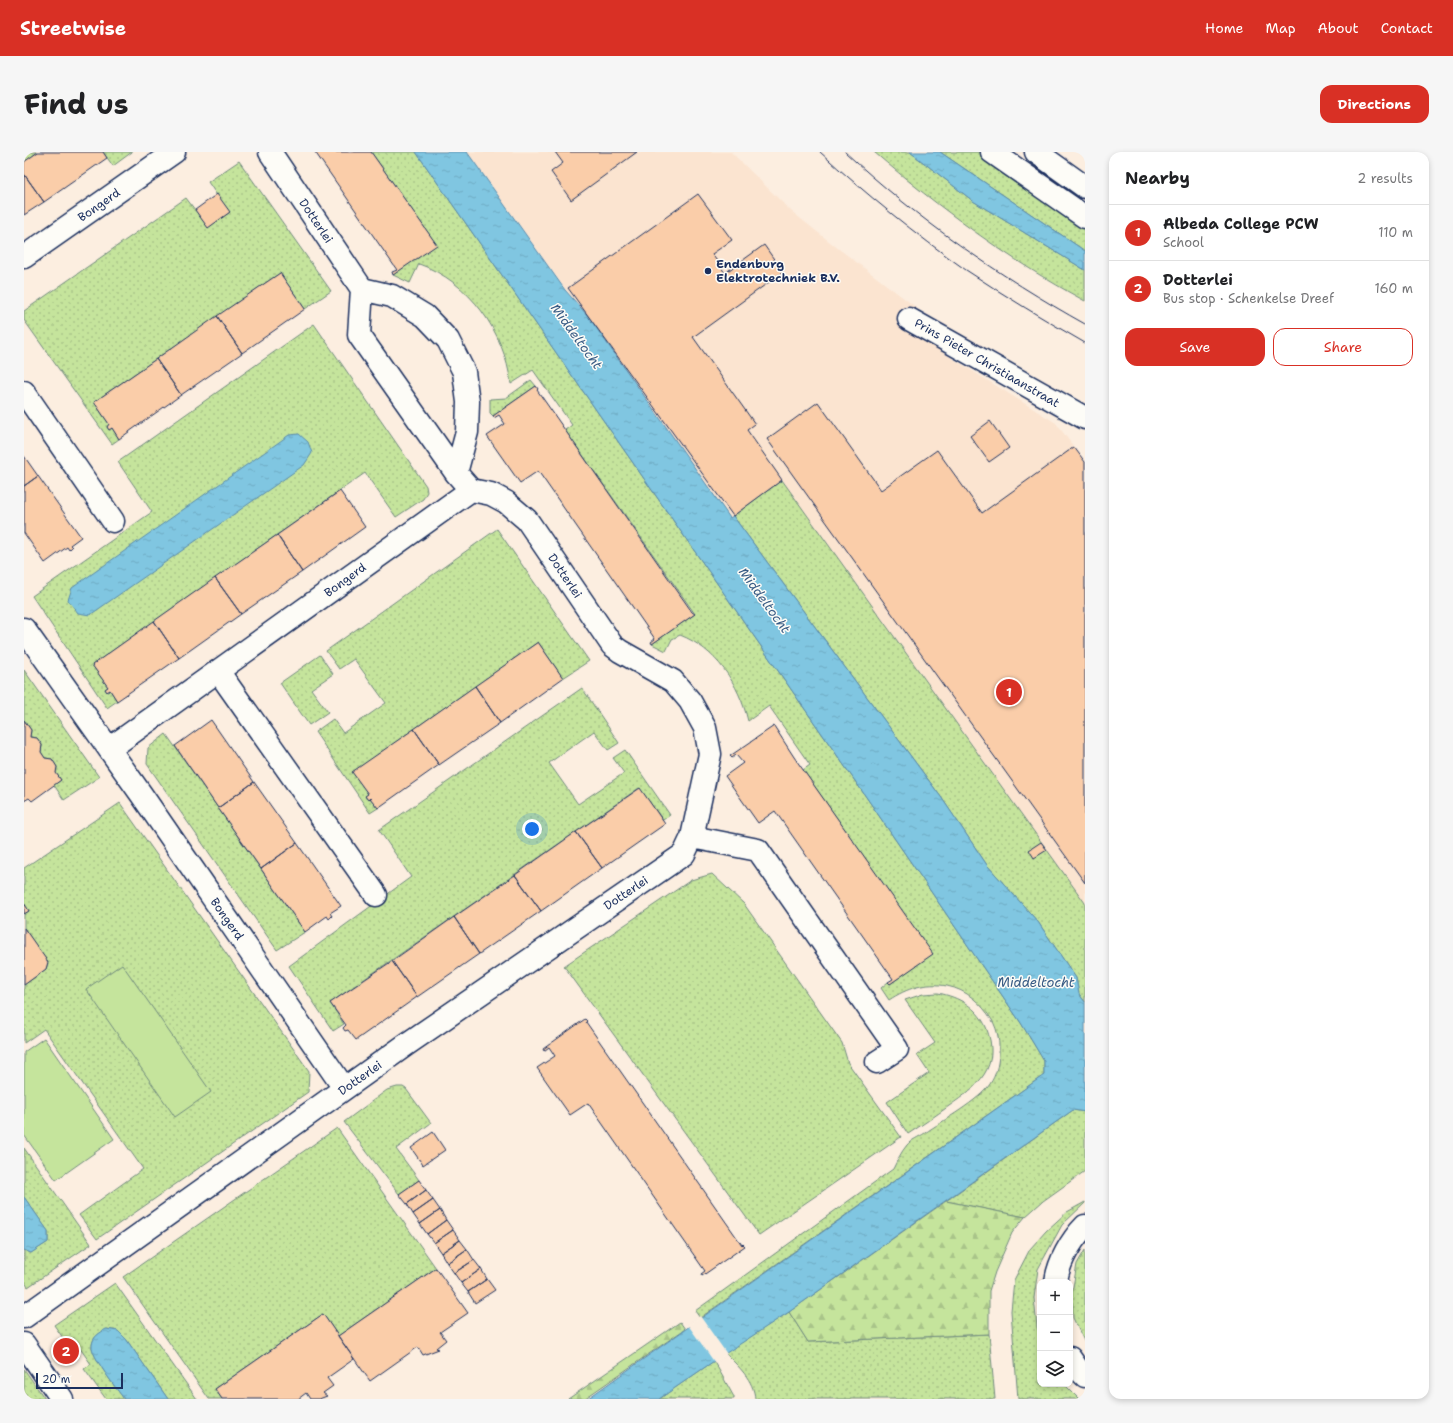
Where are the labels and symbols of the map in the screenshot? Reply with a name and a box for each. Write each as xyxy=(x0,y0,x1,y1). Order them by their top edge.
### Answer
street label: Bongerd xyxy=(75,184,124,225)
street label: Dotterlei xyxy=(295,196,337,246)
place label: Endenburg Elektrotechniek B.V. xyxy=(716,256,840,286)
marker: Endenburg Elektrotechniek B.V. xyxy=(703,266,713,276)
water label: Middeltocht xyxy=(547,300,606,373)
street label: Prins Pieter Christiaanstraat xyxy=(912,315,1062,411)
street label: Dotterlei xyxy=(544,551,586,601)
street label: Bongerd xyxy=(321,559,369,601)
water label: Middeltocht xyxy=(735,564,794,637)
pin: 1 xyxy=(996,677,1022,707)
your location xyxy=(522,819,542,839)
street label: Dotterlei xyxy=(601,872,651,914)
street label: Bongerd xyxy=(207,895,248,944)
water label: Middeltocht xyxy=(997,974,1075,991)
street label: Dotterlei xyxy=(335,1057,385,1099)
pin: 2 xyxy=(53,1336,79,1366)
scale bar xyxy=(36,1371,123,1390)

